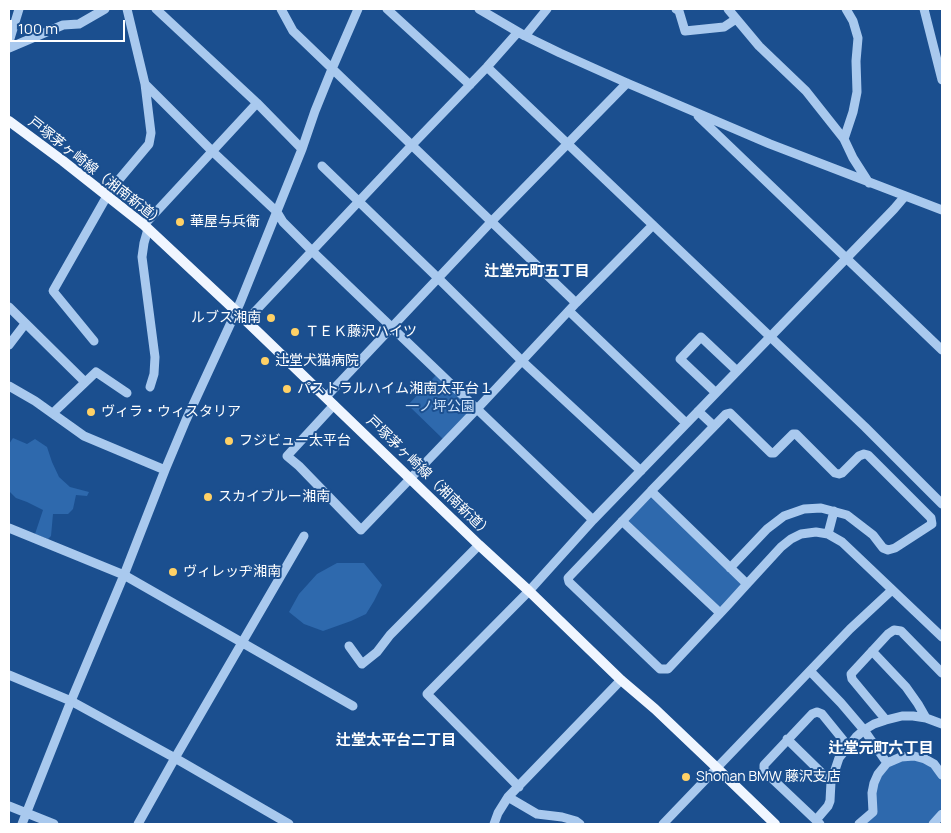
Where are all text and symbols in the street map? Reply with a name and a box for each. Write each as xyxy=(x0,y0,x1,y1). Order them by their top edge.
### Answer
scale bar xyxy=(12,10,128,42)
text: 100 m xyxy=(18,18,58,39)
street label: 戸塚茅ヶ崎線（湘南新道） xyxy=(25,114,167,230)
place label: 華屋与兵衛 xyxy=(190,214,260,230)
marker: 華屋与兵衛 xyxy=(174,216,186,228)
district label: 辻堂元町五丁目 xyxy=(485,263,589,281)
place label: ルブス湘南 xyxy=(191,310,261,326)
marker: ルブス湘南 xyxy=(265,312,277,324)
place label: ＴＥＫ藤沢ハイツ xyxy=(305,324,417,340)
marker: ＴＥＫ藤沢ハイツ xyxy=(289,326,301,338)
place label: 辻堂犬猫病院 xyxy=(275,353,359,369)
marker: 辻堂犬猫病院 xyxy=(259,355,271,367)
place label: パストラルハイム湘南太平台１ xyxy=(297,381,493,397)
marker: パストラルハイム湘南太平台１ xyxy=(281,383,293,395)
park label: 一ノ坪公園 xyxy=(405,399,475,415)
place label: ヴィラ・ウィスタリア xyxy=(101,404,241,420)
marker: ヴィラ・ウィスタリア xyxy=(85,406,97,418)
street label: 戸塚茅ヶ崎線（湘南新道） xyxy=(363,413,495,541)
place label: フジビュー太平台 xyxy=(239,433,351,449)
marker: フジビュー太平台 xyxy=(223,435,235,447)
place label: スカイブルー湘南 xyxy=(218,489,330,505)
marker: スカイブルー湘南 xyxy=(202,491,214,503)
place label: ヴィレッヂ湘南 xyxy=(183,564,281,580)
marker: ヴィレッヂ湘南 xyxy=(167,566,179,578)
district label: 辻堂太平台二丁目 xyxy=(336,732,456,750)
district label: 辻堂元町六丁目 xyxy=(829,740,933,758)
place label: Shonan BMW 藤沢支店 xyxy=(696,769,841,785)
marker: Shonan BMW 藤沢支店 xyxy=(680,771,692,783)

